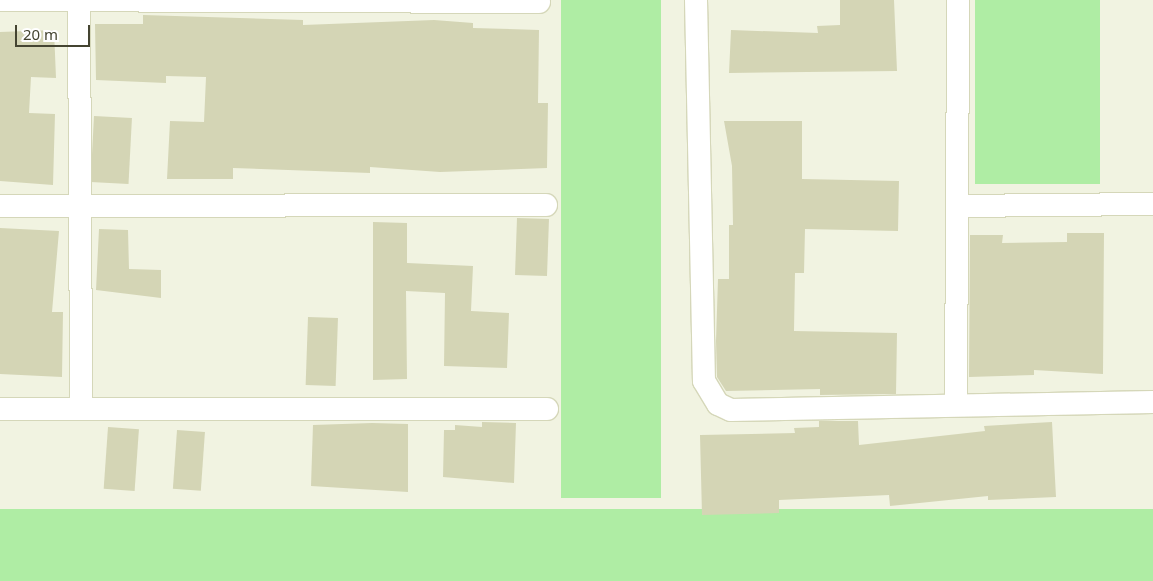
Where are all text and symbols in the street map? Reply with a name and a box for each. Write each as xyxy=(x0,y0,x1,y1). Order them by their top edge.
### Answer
scale bar xyxy=(18,15,92,47)
text: 20 m xyxy=(23,24,58,44)

